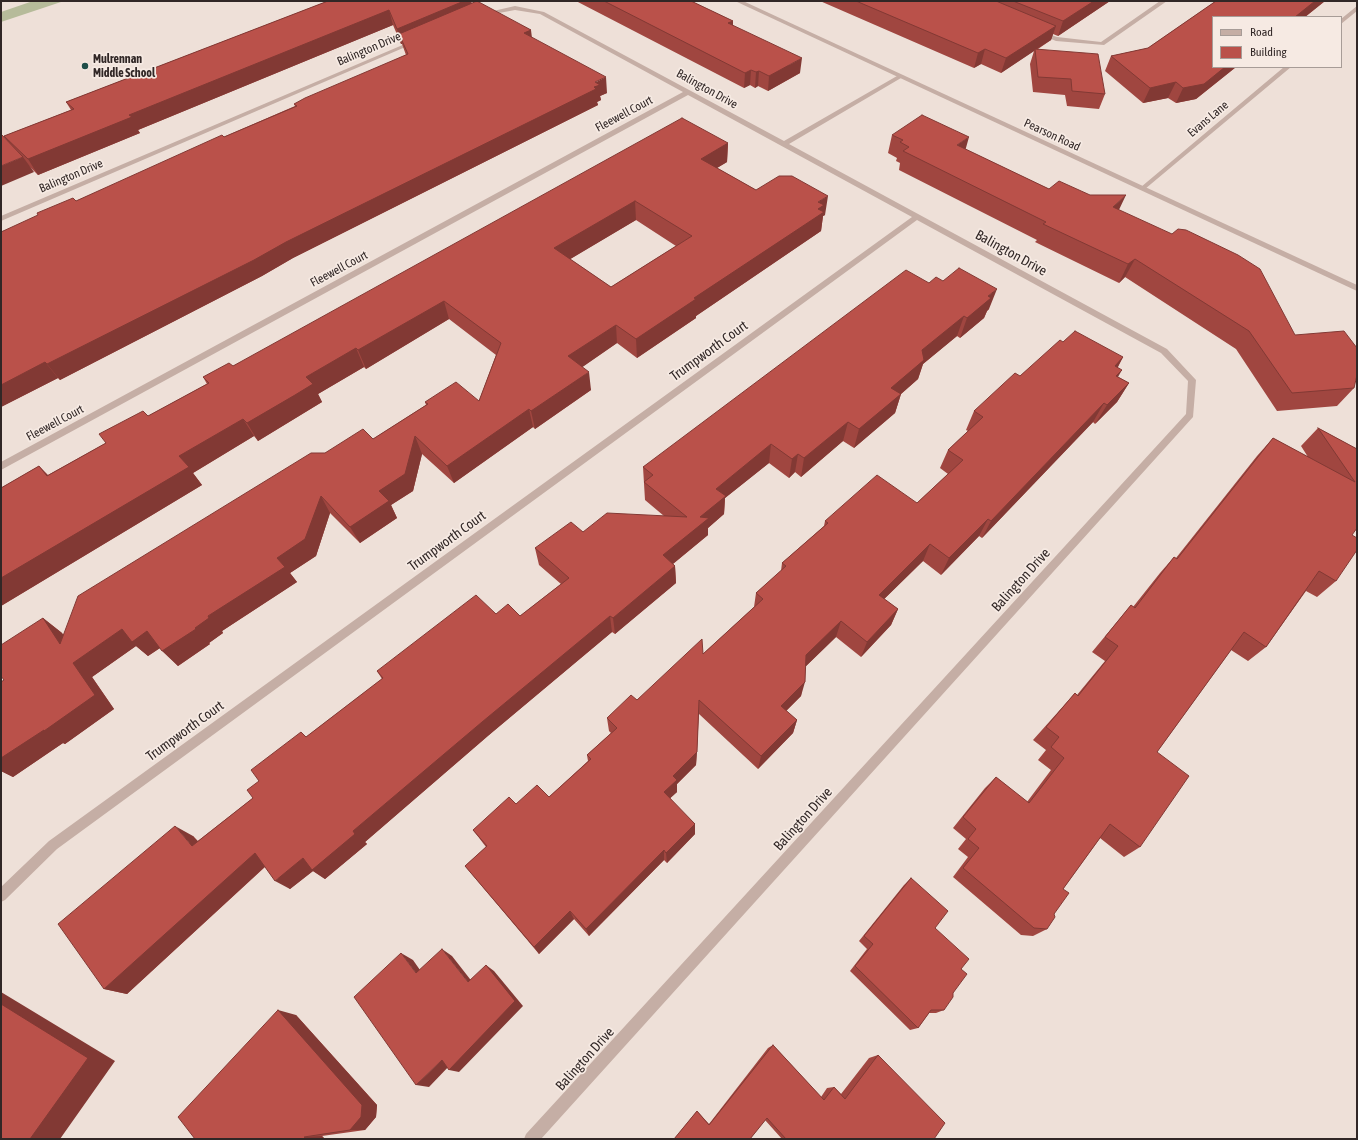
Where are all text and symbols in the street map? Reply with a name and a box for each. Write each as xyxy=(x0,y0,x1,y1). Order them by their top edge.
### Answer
legend xyxy=(1212,16,1342,68)
text: Road xyxy=(1250,25,1273,39)
street label: Balington Drive xyxy=(335,29,403,69)
text: Building xyxy=(1250,45,1287,59)
place label: Mulrennan Middle School xyxy=(93,52,155,80)
marker: Mulrennan Middle School xyxy=(80,61,90,71)
street label: Balington Drive xyxy=(674,66,740,112)
street label: Fleewell Court xyxy=(593,93,655,135)
street label: Evans Lane xyxy=(1185,98,1231,140)
street label: Pearson Road xyxy=(1022,116,1082,154)
street label: Balington Drive xyxy=(37,156,105,196)
street label: Balington Drive xyxy=(972,226,1050,280)
street label: Fleewell Court xyxy=(308,248,370,290)
street label: Trumpworth Court xyxy=(667,317,751,385)
street label: Fleewell Court xyxy=(24,402,86,444)
street label: Trumpworth Court xyxy=(405,507,489,575)
street label: Balington Drive xyxy=(988,545,1054,615)
street label: Trumpworth Court xyxy=(143,697,227,765)
street label: Balington Drive xyxy=(770,784,836,854)
street label: Balington Drive xyxy=(552,1024,618,1094)

